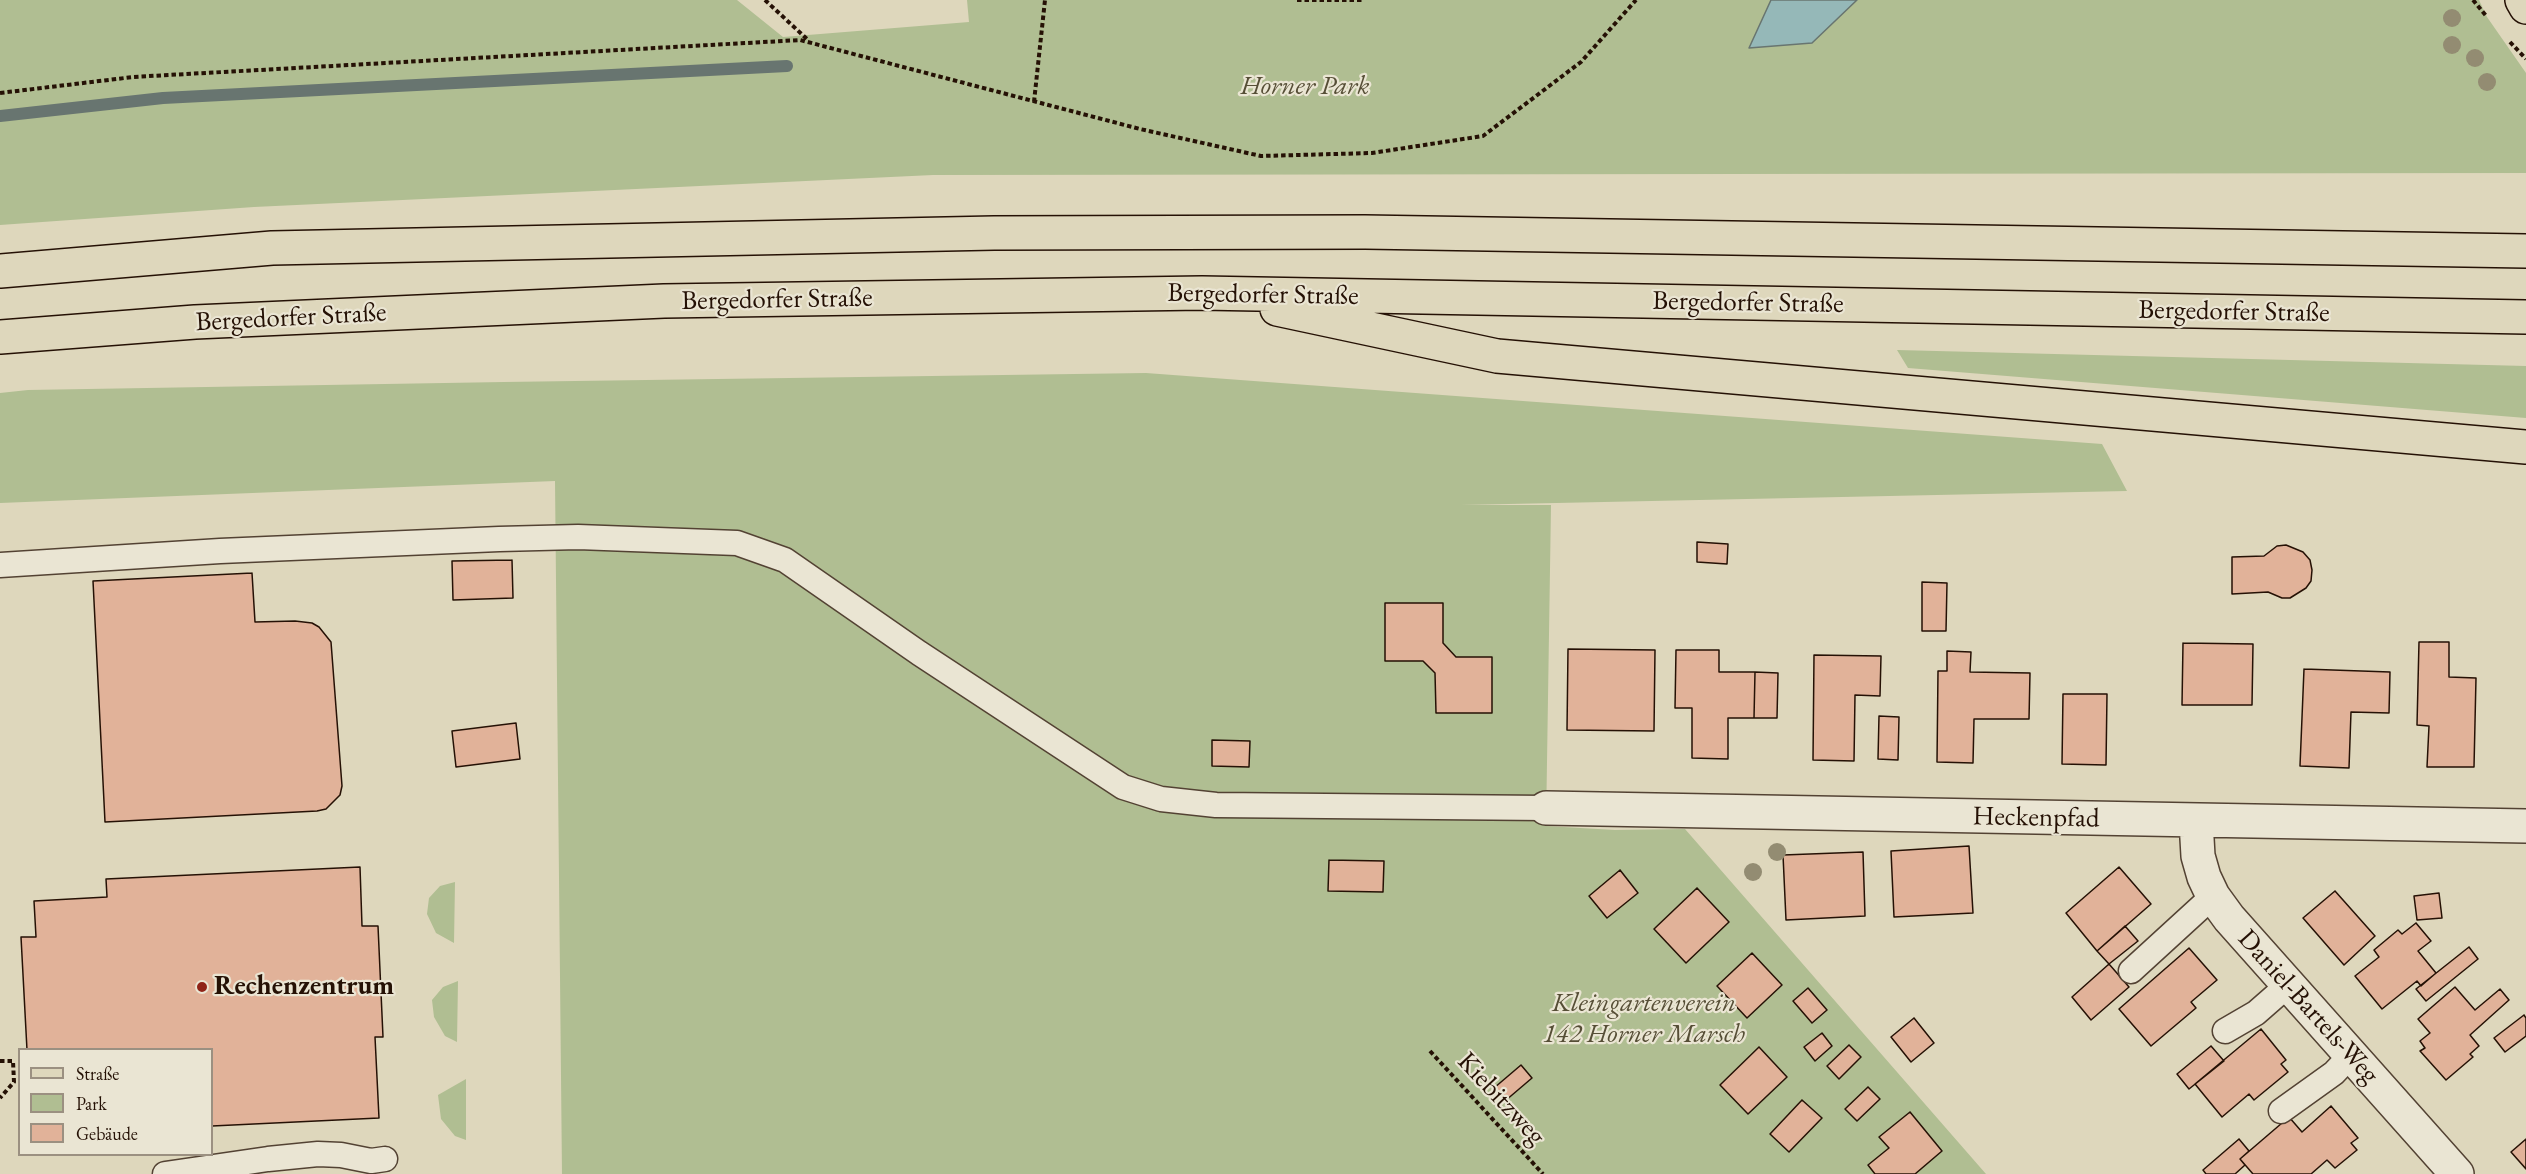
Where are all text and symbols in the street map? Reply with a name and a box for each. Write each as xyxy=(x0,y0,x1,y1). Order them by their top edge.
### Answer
park label: Horner Park xyxy=(1240,71,1370,103)
street label: Bergedorfer Straße xyxy=(1167,277,1359,313)
street label: Bergedorfer Straße xyxy=(681,282,873,318)
street label: Bergedorfer Straße xyxy=(1652,285,1844,321)
street label: Bergedorfer Straße xyxy=(2138,294,2330,330)
street label: Bergedorfer Straße xyxy=(195,297,387,339)
street label: Heckenpfad xyxy=(1972,801,2100,835)
street label: Daniel-Bartels-Weg xyxy=(2230,923,2386,1091)
place label: Rechenzentrum xyxy=(214,971,394,1003)
marker: Rechenzentrum xyxy=(195,980,209,994)
park label: Kleingartenverein 142 Horner Marsch xyxy=(1543,988,1745,1051)
street label: Kiebitzweg xyxy=(1450,1046,1552,1152)
legend xyxy=(18,1048,213,1156)
text: Straße xyxy=(76,1062,119,1085)
text: Park xyxy=(76,1092,107,1115)
text: Gebäude xyxy=(76,1122,138,1145)

